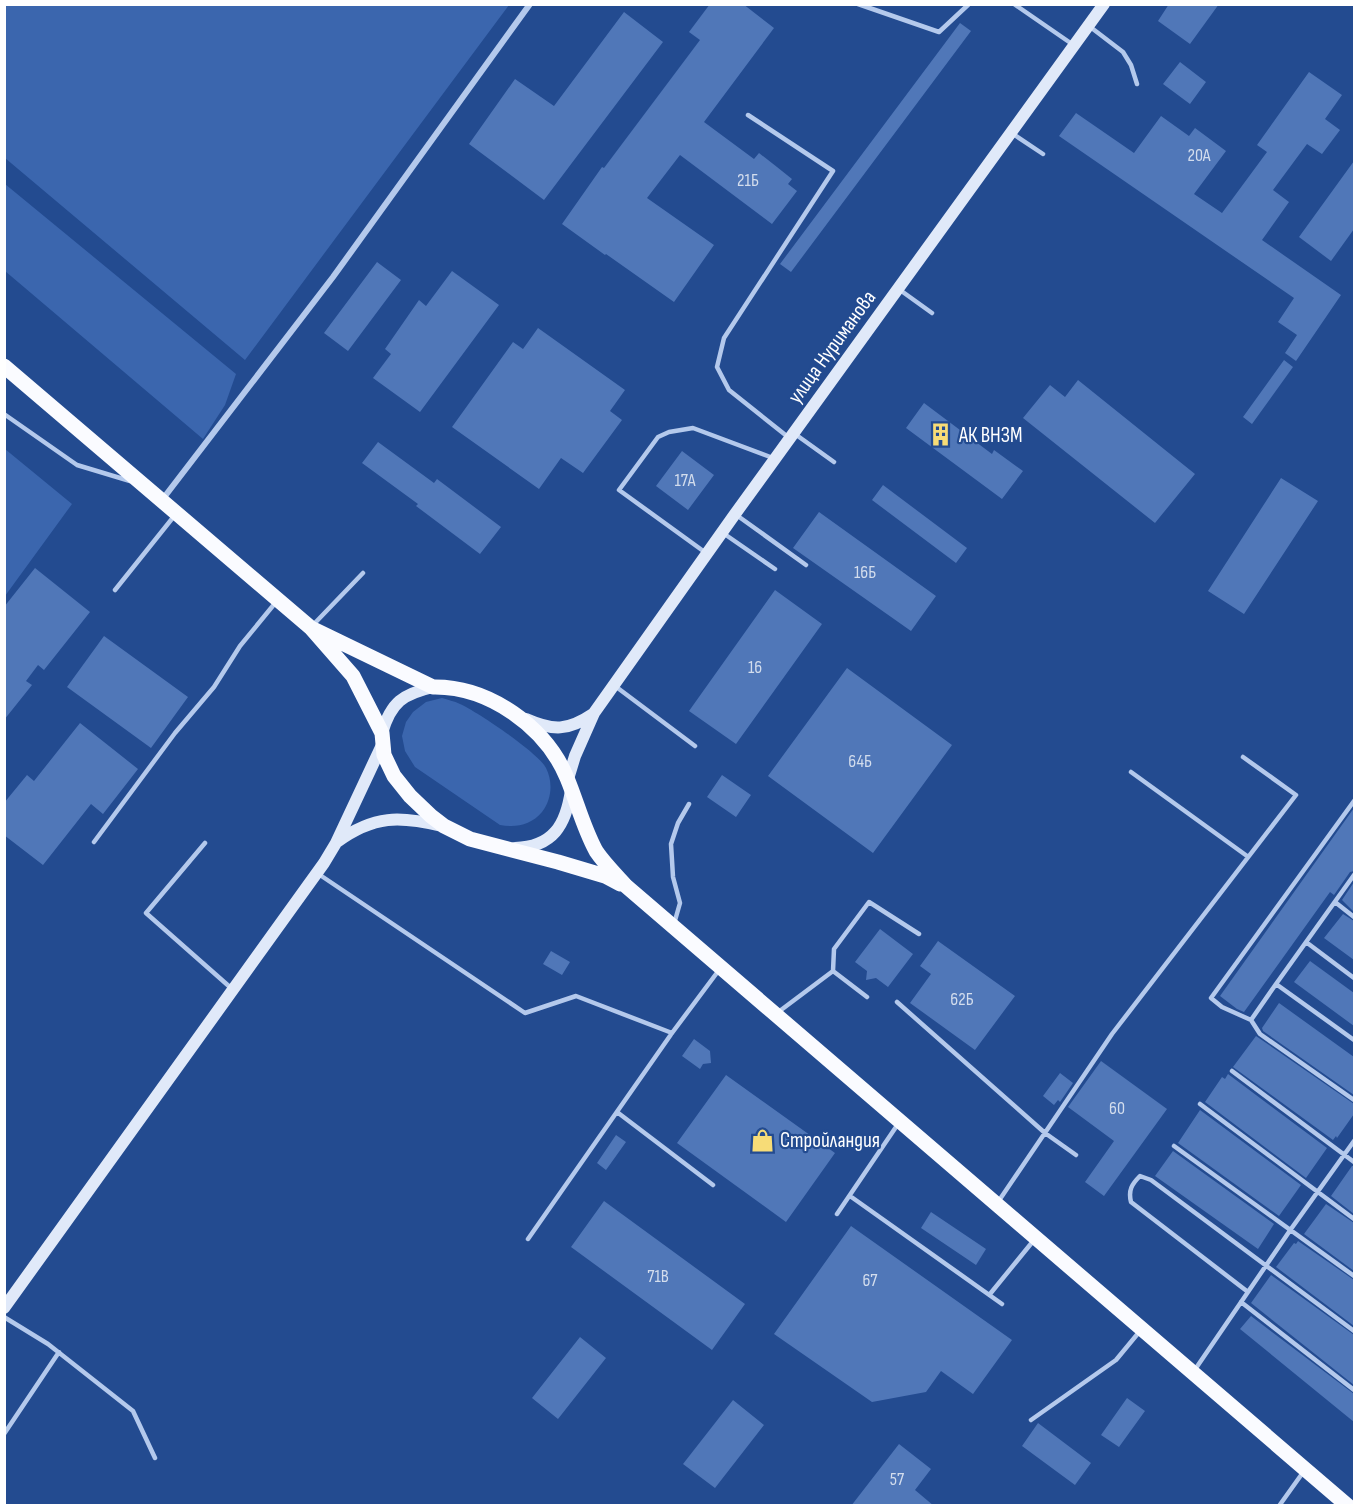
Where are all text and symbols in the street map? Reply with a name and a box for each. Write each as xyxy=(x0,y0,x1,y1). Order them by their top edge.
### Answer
house number: 20А xyxy=(1187,145,1211,166)
house number: 21Б xyxy=(737,170,759,191)
street label: улица Нуриманова xyxy=(783,286,881,408)
building icon: АК ВНЗМ xyxy=(928,422,954,448)
place label: АК ВНЗМ xyxy=(958,423,1022,448)
house number: 17А xyxy=(675,470,696,491)
house number: 16Б xyxy=(854,562,876,583)
house number: 16 xyxy=(748,657,762,678)
house number: 64Б xyxy=(848,751,872,772)
house number: 62Б xyxy=(950,989,974,1010)
house number: 60 xyxy=(1109,1098,1125,1119)
shop icon: Стройландия xyxy=(749,1127,775,1153)
place label: Стройландия xyxy=(780,1128,880,1153)
house number: 71В xyxy=(647,1266,669,1287)
house number: 67 xyxy=(862,1270,878,1291)
house number: 57 xyxy=(890,1469,905,1490)

